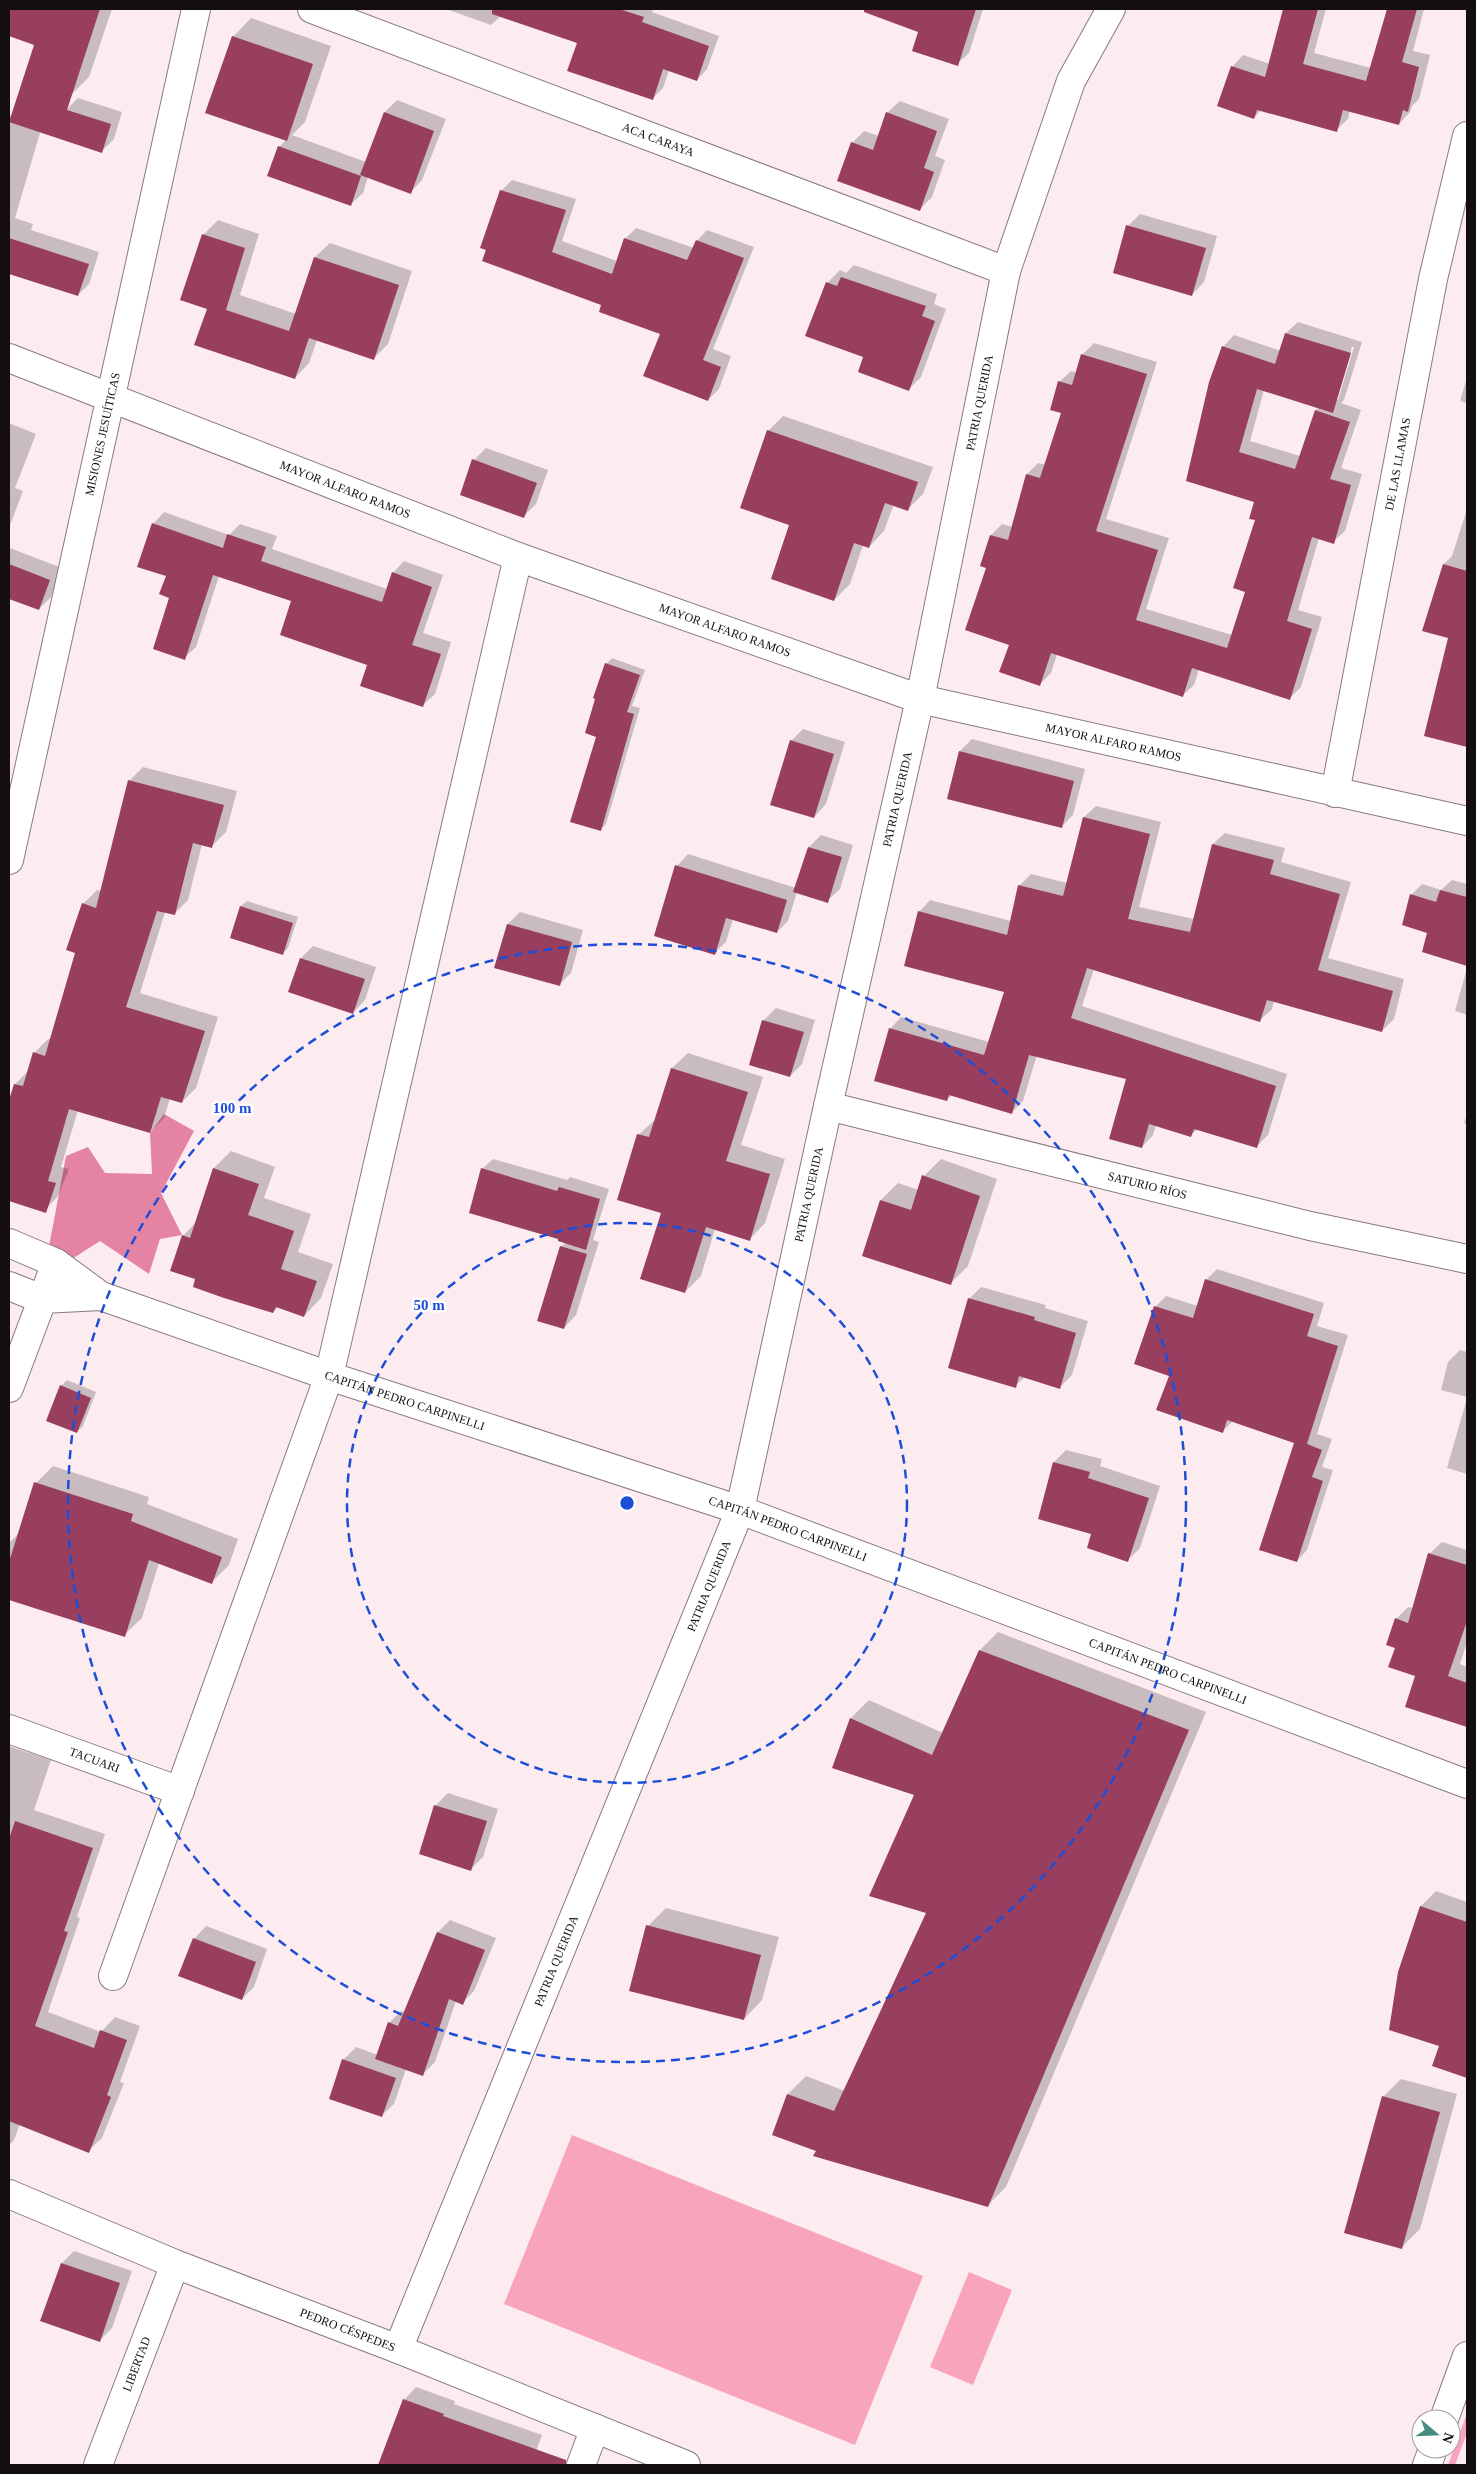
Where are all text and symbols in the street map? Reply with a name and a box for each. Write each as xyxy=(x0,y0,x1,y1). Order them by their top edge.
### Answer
street label: ACA CARAYA xyxy=(620,120,696,160)
street label: PATRIA QUERIDA xyxy=(963,353,996,452)
street label: MISIONES JESUÍTICAS xyxy=(82,371,123,497)
street label: DE LAS LLAMAS xyxy=(1382,416,1413,511)
street label: MAYOR ALFARO RAMOS xyxy=(278,458,412,521)
street label: MAYOR ALFARO RAMOS xyxy=(657,600,793,660)
street label: MAYOR ALFARO RAMOS xyxy=(1044,720,1183,764)
street label: PATRIA QUERIDA xyxy=(880,750,915,848)
text: 100 m xyxy=(213,1100,252,1116)
street label: PATRIA QUERIDA xyxy=(792,1145,826,1243)
street label: SATURIO RÍOS xyxy=(1106,1169,1188,1202)
text: 50 m xyxy=(413,1297,445,1313)
street label: CAPITÁN PEDRO CARPINELLI xyxy=(323,1368,486,1433)
street label: CAPITÁN PEDRO CARPINELLI xyxy=(707,1493,869,1564)
centre of rings xyxy=(618,1494,636,1512)
street label: PATRIA QUERIDA xyxy=(684,1538,734,1634)
street label: CAPITÁN PEDRO CARPINELLI xyxy=(1087,1635,1249,1707)
street label: TACUARI xyxy=(68,1745,122,1776)
street label: PATRIA QUERIDA xyxy=(531,1913,581,2009)
street label: PEDRO CÉSPEDES xyxy=(298,2305,397,2354)
street label: LIBERTAD xyxy=(120,2334,154,2394)
north arrow xyxy=(1411,2409,1461,2459)
text: N xyxy=(1439,2431,1457,2445)

